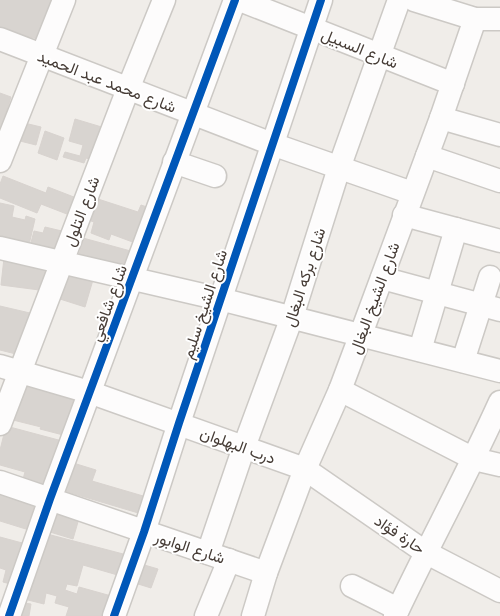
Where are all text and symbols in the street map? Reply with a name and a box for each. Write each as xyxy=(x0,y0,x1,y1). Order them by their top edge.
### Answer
street label: شارع السبيل xyxy=(318,24,401,74)
street label: شارع محمد عبد الحميد xyxy=(34,45,179,119)
street label: شارع التلول xyxy=(59,173,105,250)
street label: شارع بركه البغال xyxy=(279,225,331,330)
street label: شارع الشيخ البغال xyxy=(344,239,405,357)
street label: شارع الشيخ سليم xyxy=(177,247,233,362)
street label: شارع شافعي xyxy=(85,262,135,345)
street label: درب البهلوان xyxy=(197,422,278,469)
street label: حارة فؤاد xyxy=(370,510,429,559)
street label: شارع الوابور xyxy=(151,526,228,570)

